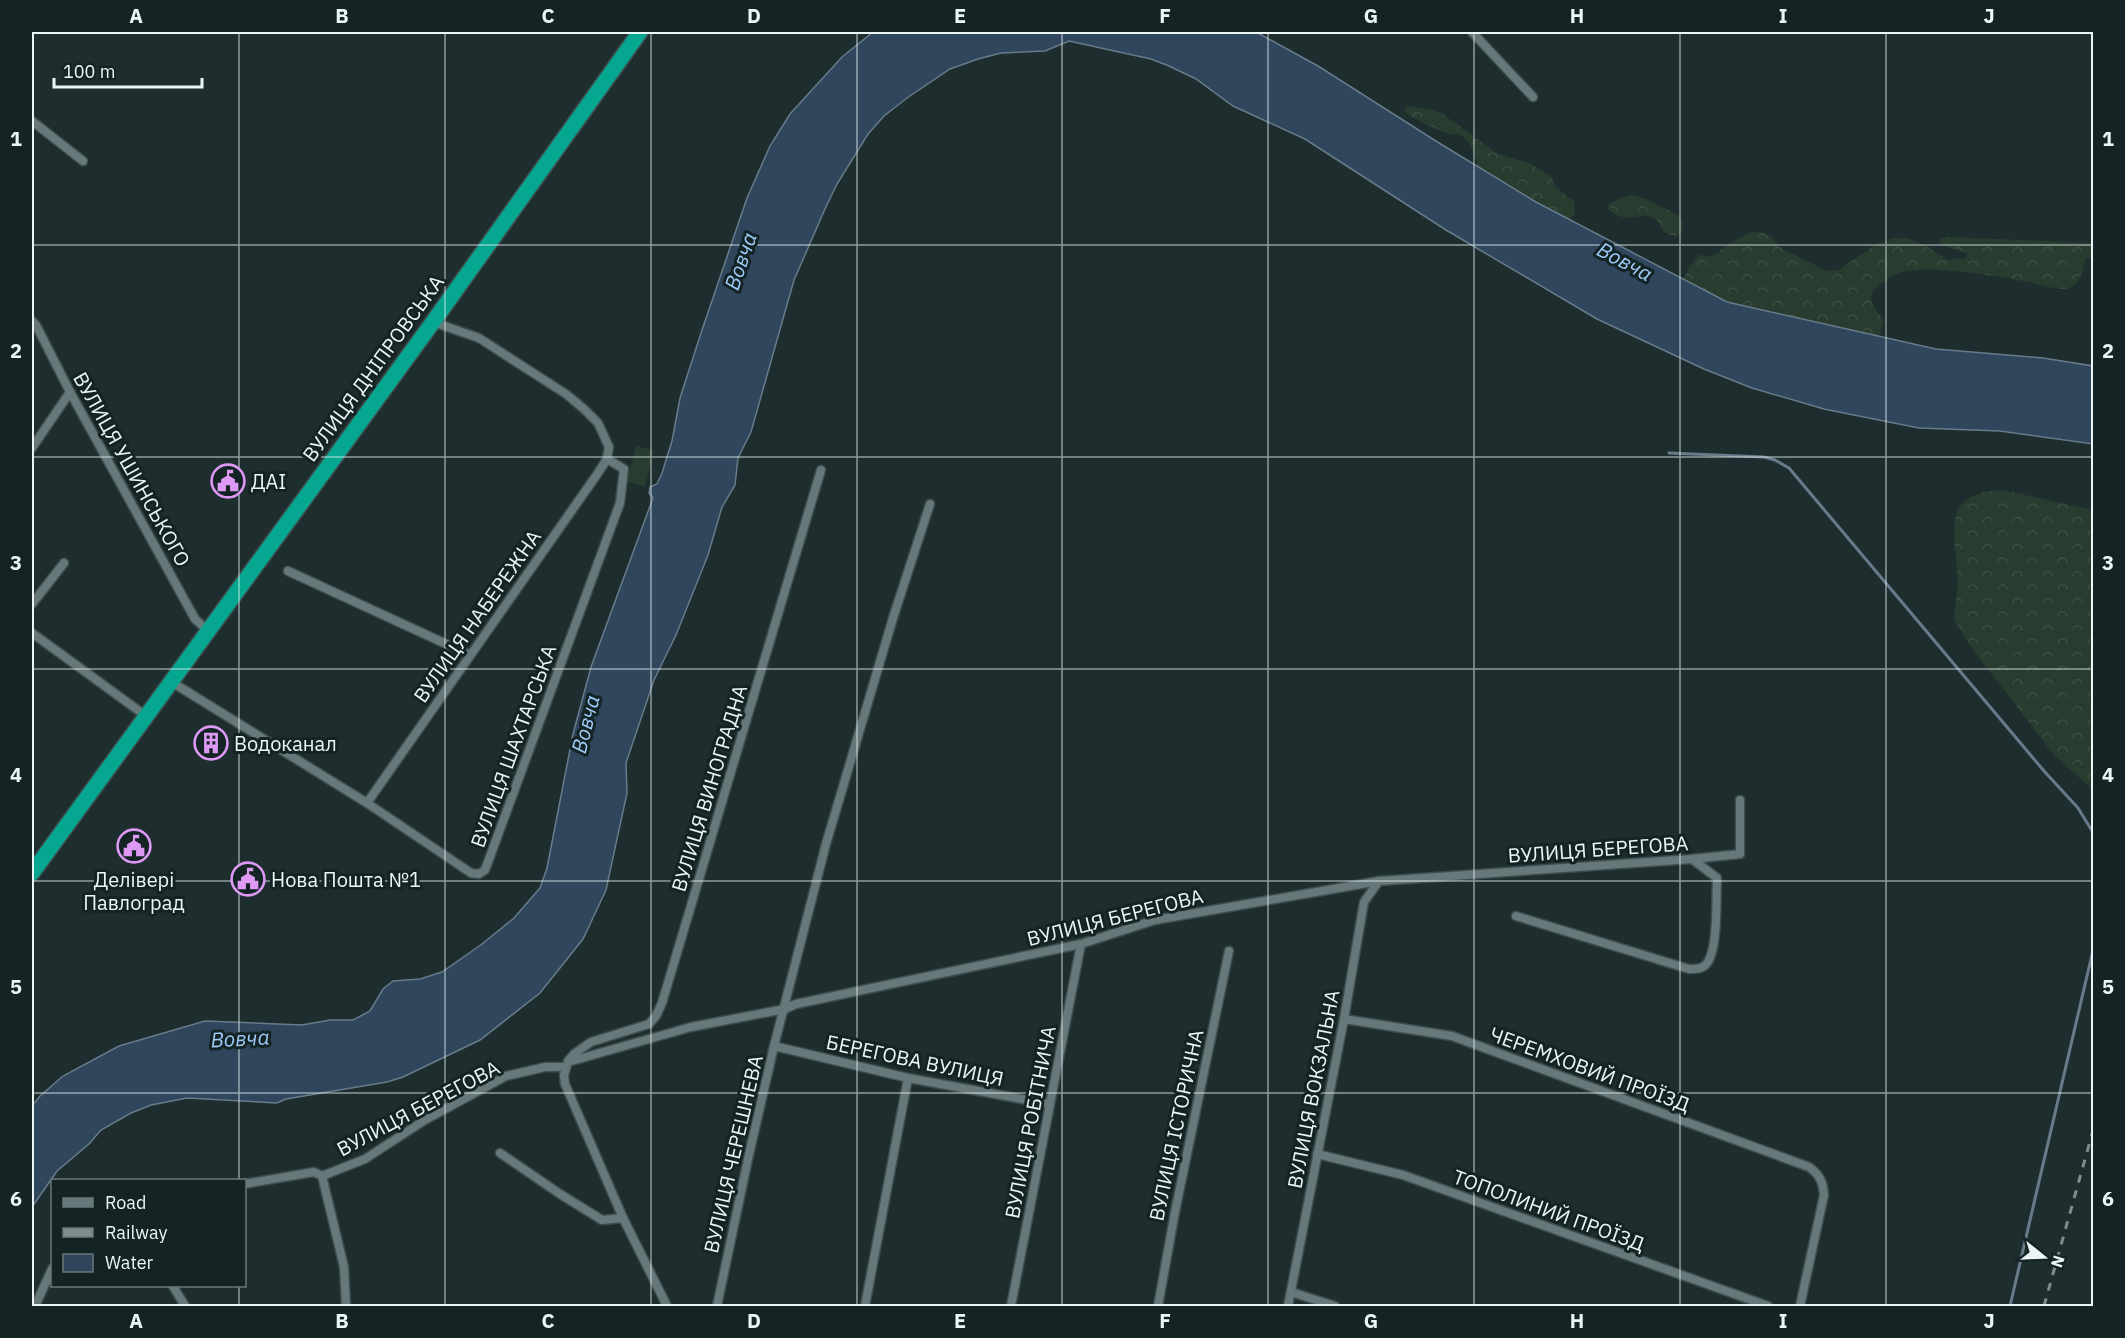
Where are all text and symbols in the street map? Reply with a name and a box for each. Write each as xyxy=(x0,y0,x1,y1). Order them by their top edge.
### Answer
text: A xyxy=(129,2,143,29)
text: B xyxy=(335,2,349,29)
text: C xyxy=(541,2,555,29)
text: D xyxy=(747,2,761,29)
text: E xyxy=(954,2,966,29)
text: F xyxy=(1159,2,1171,29)
text: G xyxy=(1364,2,1378,29)
text: H xyxy=(1570,2,1584,29)
text: I xyxy=(1779,2,1787,29)
text: J xyxy=(1983,2,1995,29)
scale bar xyxy=(54,51,202,89)
text: 100 m xyxy=(63,60,115,83)
text: 1 xyxy=(10,125,22,152)
text: 1 xyxy=(2102,125,2114,152)
water label: Вовча xyxy=(717,229,763,293)
water label: Вовча xyxy=(1592,235,1658,287)
street label: ВУЛИЦЯ ДНІПРОВСЬКА xyxy=(296,269,450,467)
text: 2 xyxy=(10,337,22,364)
text: 2 xyxy=(2102,337,2114,364)
street label: ВУЛИЦЯ УШИНСЬКОГО xyxy=(67,367,197,571)
public building icon: ДАІ xyxy=(210,463,246,499)
place label: ДАІ xyxy=(251,468,286,495)
street label: ВУЛИЦЯ НАБЕРЕЖНА xyxy=(407,524,547,708)
text: 3 xyxy=(10,549,22,576)
text: 3 xyxy=(2102,549,2114,576)
street label: ВУЛИЦЯ ШАХТАРСЬКА xyxy=(464,641,562,851)
street label: ВУЛИЦЯ ВИНОГРАДНА xyxy=(665,681,753,895)
water label: Вовча xyxy=(564,692,606,756)
building icon: Водоканал xyxy=(193,725,229,761)
place label: Водоканал xyxy=(234,730,337,757)
text: 4 xyxy=(10,761,22,788)
text: 4 xyxy=(2102,761,2114,788)
public building icon: Делівері Павлоград xyxy=(116,828,152,864)
street label: ВУЛИЦЯ БЕРЕГОВА xyxy=(1507,829,1689,869)
public building icon: Нова Пошта №1 xyxy=(230,861,266,897)
place label: Делівері Павлоград xyxy=(83,866,185,916)
place label: Нова Пошта №1 xyxy=(271,866,421,893)
street label: ВУЛИЦЯ БЕРЕГОВА xyxy=(1024,882,1206,952)
text: 5 xyxy=(10,973,22,1000)
text: 5 xyxy=(2102,973,2114,1000)
street label: ВУЛИЦЯ ВОКЗАЛЬНА xyxy=(1281,987,1346,1191)
street label: ЧЕРЕМХОВИЙ ПРОЇЗД xyxy=(1486,1020,1694,1118)
water label: Вовча xyxy=(210,1022,270,1054)
street label: ВУЛИЦЯ РОБІТНИЧА xyxy=(998,1023,1062,1221)
street label: ВУЛИЦЯ ІСТОРИЧНА xyxy=(1143,1027,1210,1223)
street label: БЕРЕГОВА ВУЛИЦЯ xyxy=(824,1028,1006,1092)
street label: ВУЛИЦЯ ЧЕРЕШНЕВА xyxy=(697,1052,769,1256)
street label: ВУЛИЦЯ БЕРЕГОВА xyxy=(332,1054,504,1162)
street label: ТОПОЛИНИЙ ПРОЇЗД xyxy=(1449,1163,1649,1257)
legend xyxy=(51,1179,246,1287)
text: 6 xyxy=(10,1185,22,1212)
text: 6 xyxy=(2102,1185,2114,1212)
text: Road xyxy=(105,1191,146,1214)
text: Railway xyxy=(105,1221,167,1244)
north arrow xyxy=(2014,1227,2074,1287)
text: Water xyxy=(105,1251,154,1274)
text: N xyxy=(2047,1253,2070,1270)
text: A xyxy=(129,1307,143,1334)
text: B xyxy=(335,1307,349,1334)
text: C xyxy=(541,1307,555,1334)
text: D xyxy=(747,1307,761,1334)
text: E xyxy=(954,1307,966,1334)
text: F xyxy=(1159,1307,1171,1334)
text: G xyxy=(1364,1307,1378,1334)
text: H xyxy=(1570,1307,1584,1334)
text: I xyxy=(1779,1307,1787,1334)
text: J xyxy=(1983,1307,1995,1334)

